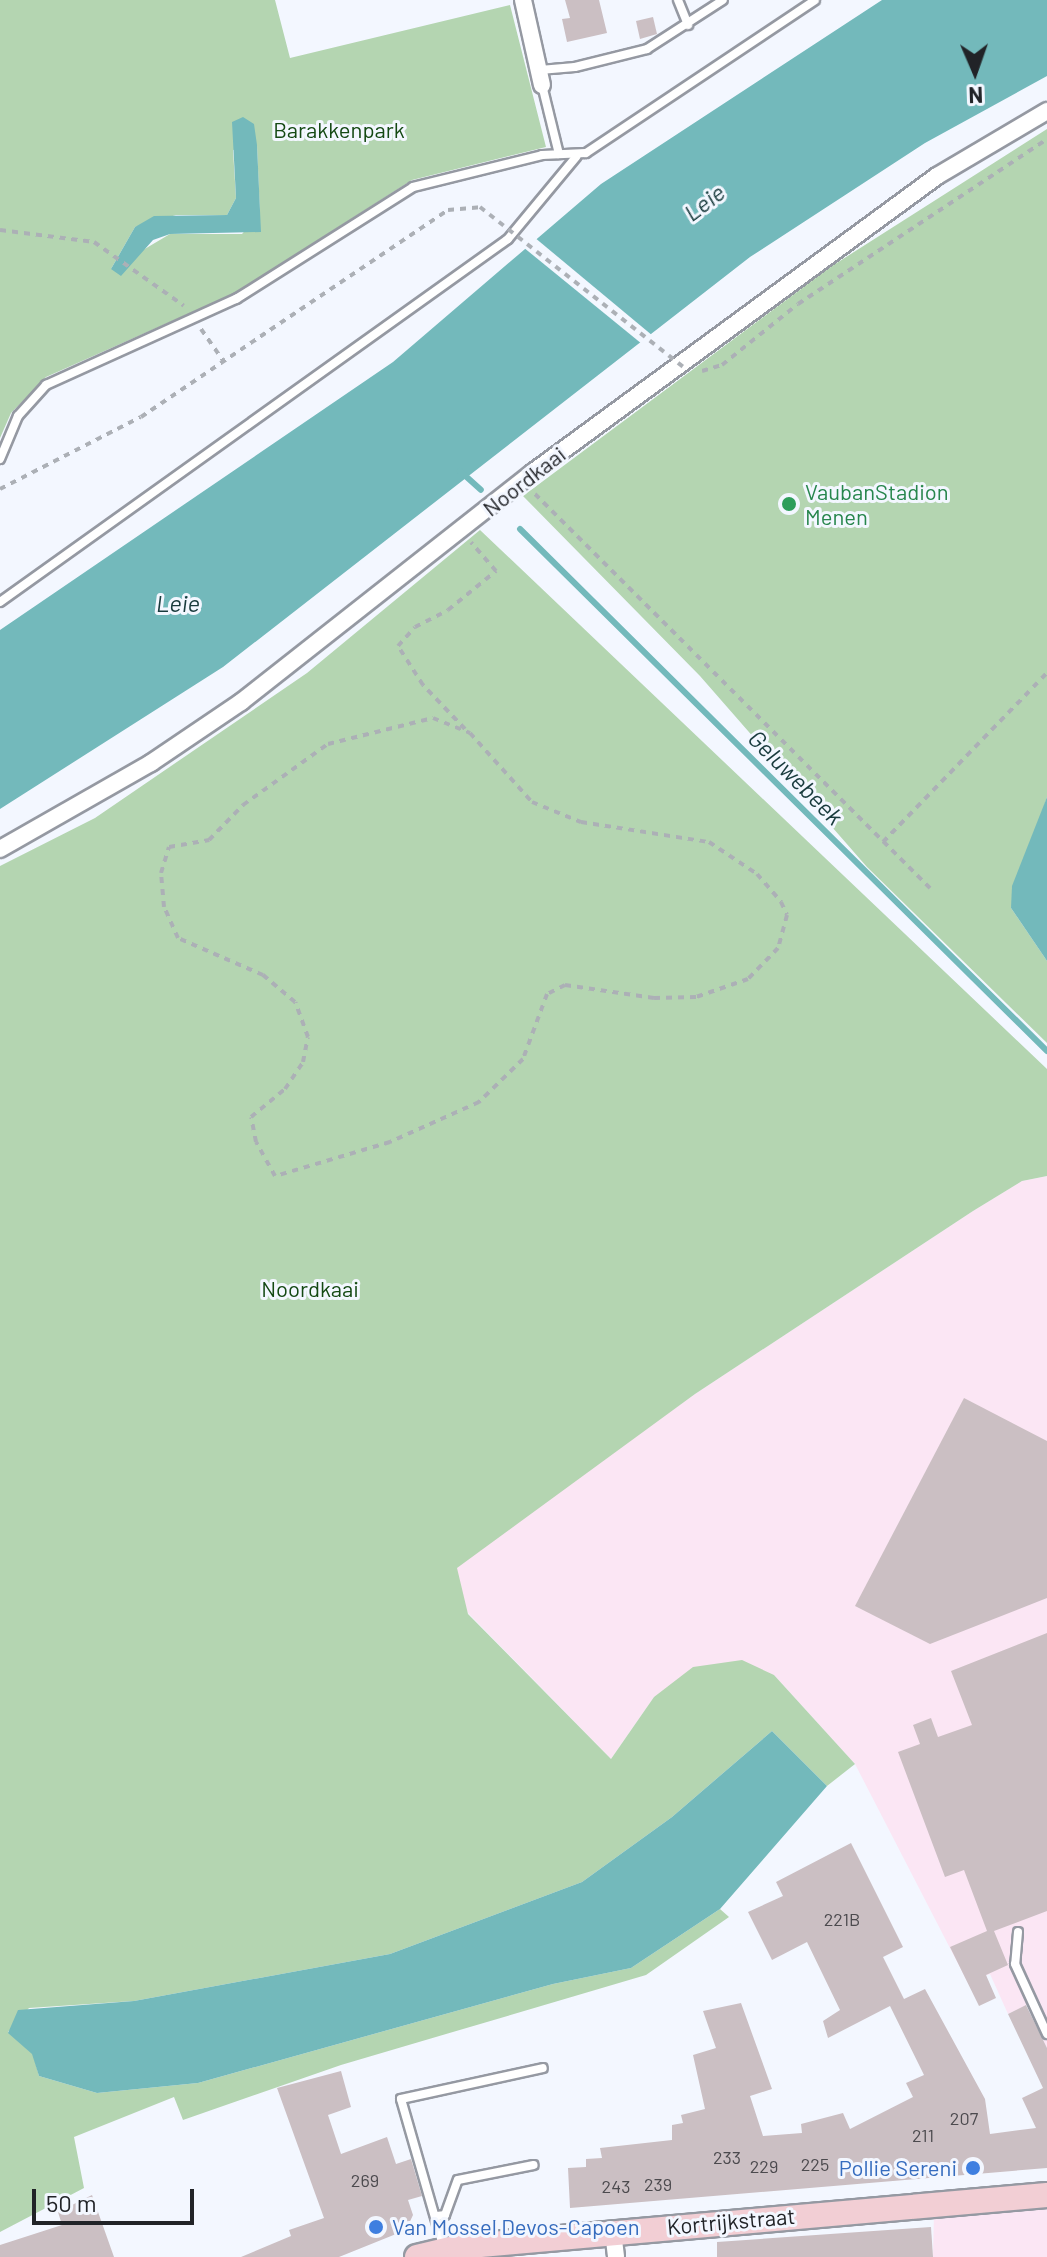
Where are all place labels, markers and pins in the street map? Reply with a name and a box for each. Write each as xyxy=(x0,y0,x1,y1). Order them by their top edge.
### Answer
place label: VaubanStadion Menen xyxy=(805,478,949,530)
marker: VaubanStadion Menen xyxy=(780,495,798,513)
place label: Pollie Sereni xyxy=(839,2155,957,2181)
marker: Pollie Sereni xyxy=(964,2159,982,2177)
place label: Van Mossel Devos-Capoen xyxy=(392,2214,639,2240)
marker: Van Mossel Devos-Capoen xyxy=(367,2218,385,2236)

